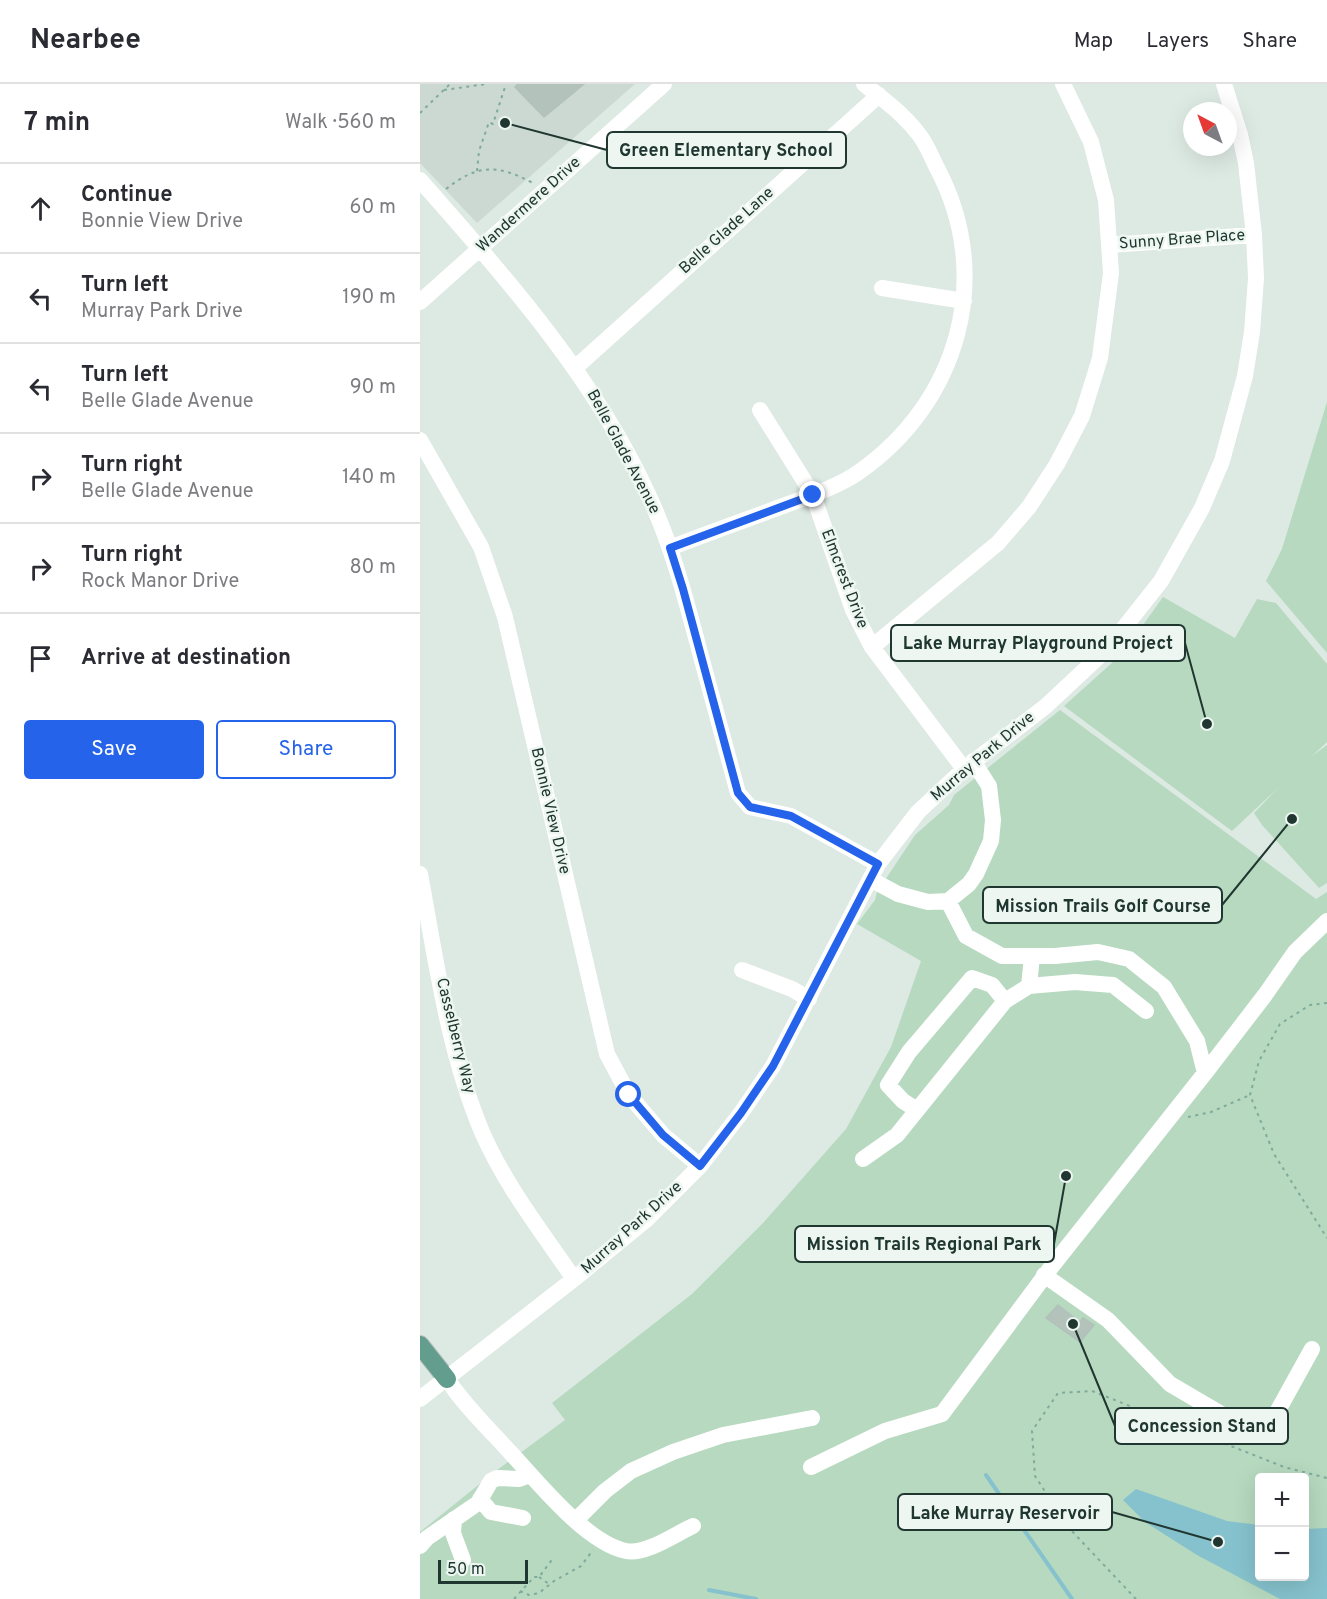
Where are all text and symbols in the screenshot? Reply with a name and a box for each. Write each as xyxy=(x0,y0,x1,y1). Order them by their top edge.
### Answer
text: Nearbee xyxy=(30,23,141,59)
text: Map xyxy=(1074,28,1113,55)
text: Layers xyxy=(1146,28,1209,55)
text: Share xyxy=(1242,28,1297,55)
north arrow xyxy=(1183,102,1237,156)
text: 7 min xyxy=(24,107,90,140)
text: Walk · 560 m xyxy=(285,110,396,136)
callout: Green Elementary School xyxy=(607,132,846,168)
text: Green Elementary School xyxy=(619,140,833,163)
street label: Wandermere Drive xyxy=(473,153,585,257)
text: Continue xyxy=(81,182,172,209)
street label: Belle Glade Lane xyxy=(675,183,779,279)
icon: ahead xyxy=(24,192,57,225)
text: 60 m xyxy=(350,195,396,221)
text: Bonnie View Drive xyxy=(81,209,243,235)
street label: Sunny Brae Place xyxy=(1118,226,1246,254)
text: Turn left xyxy=(81,272,169,299)
icon: left xyxy=(24,282,57,315)
text: 190 m xyxy=(342,285,396,311)
text: Murray Park Drive xyxy=(81,299,243,325)
text: Turn left xyxy=(81,362,169,389)
icon: left xyxy=(24,372,57,405)
text: 90 m xyxy=(350,375,396,401)
street label: Belle Glade Avenue xyxy=(582,386,664,518)
text: Belle Glade Avenue xyxy=(81,389,254,415)
text: Turn right xyxy=(81,452,183,479)
icon: right xyxy=(24,462,57,495)
text: 140 m xyxy=(342,465,396,491)
text: Belle Glade Avenue xyxy=(81,479,254,505)
route end xyxy=(799,481,825,507)
street label: Elmcrest Drive xyxy=(816,526,872,632)
text: Turn right xyxy=(81,542,183,569)
icon: right xyxy=(24,552,57,585)
text: 80 m xyxy=(350,555,396,581)
text: Rock Manor Drive xyxy=(81,569,239,595)
callout: Lake Murray Playground Project xyxy=(891,625,1185,661)
text: Lake Murray Playground Project xyxy=(903,633,1173,656)
icon: arrive xyxy=(24,642,57,675)
text: Arrive at destination xyxy=(81,645,291,672)
street label: Murray Park Drive xyxy=(927,708,1039,806)
button: Save xyxy=(24,720,204,779)
button: Share xyxy=(216,720,396,779)
street label: Bonnie View Drive xyxy=(526,746,574,876)
callout: Mission Trails Golf Course xyxy=(983,887,1222,923)
text: Mission Trails Golf Course xyxy=(995,896,1211,919)
street label: Casselberry Way xyxy=(431,976,479,1096)
route start xyxy=(615,1081,641,1107)
street label: Murray Park Drive xyxy=(577,1177,687,1279)
callout: Mission Trails Regional Park xyxy=(795,1226,1054,1262)
text: Mission Trails Regional Park xyxy=(806,1234,1042,1257)
callout: Concession Stand xyxy=(1115,1408,1288,1444)
text: Concession Stand xyxy=(1128,1416,1276,1439)
map controls xyxy=(1255,1473,1309,1581)
button: + xyxy=(1255,1473,1309,1527)
callout: Lake Murray Reservoir xyxy=(898,1494,1112,1530)
text: Lake Murray Reservoir xyxy=(910,1503,1100,1526)
button: − xyxy=(1255,1527,1309,1581)
scale bar xyxy=(438,1557,528,1584)
text: 50 m xyxy=(447,1560,485,1580)

